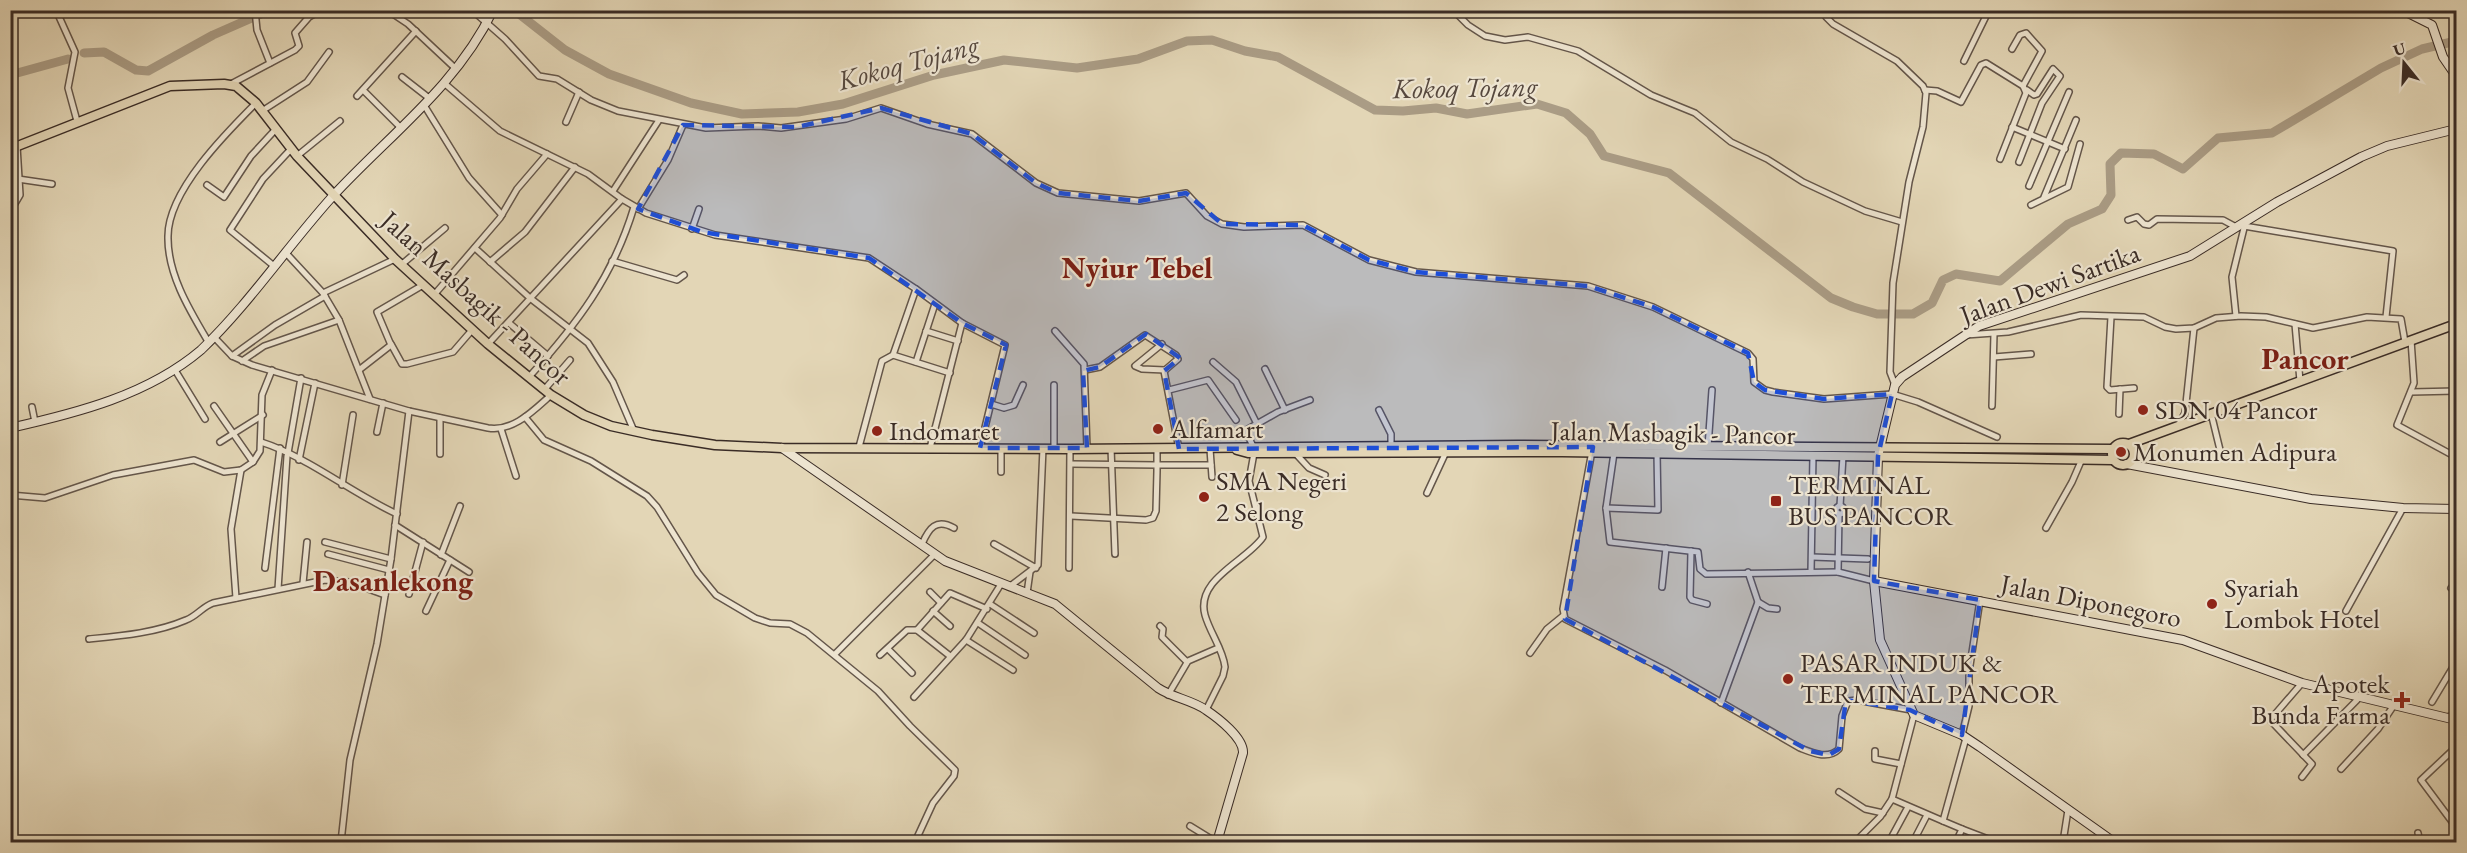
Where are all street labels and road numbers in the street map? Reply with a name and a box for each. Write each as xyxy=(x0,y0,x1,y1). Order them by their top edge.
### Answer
street label: Jalan Masbagik - Pancor xyxy=(372,201,579,393)
street label: Jalan Dewi Sartika xyxy=(1953,235,2145,333)
street label: Jalan Masbagik - Pancor xyxy=(1548,413,1796,452)
street label: Jalan Diponegoro xyxy=(1996,565,2184,635)

